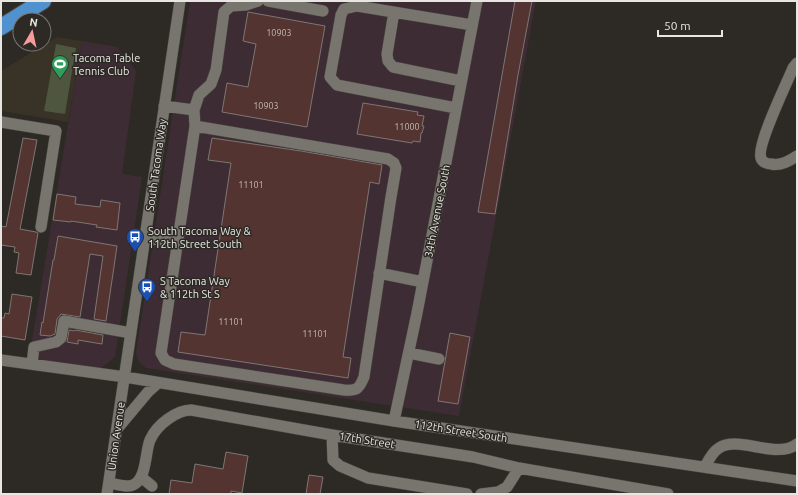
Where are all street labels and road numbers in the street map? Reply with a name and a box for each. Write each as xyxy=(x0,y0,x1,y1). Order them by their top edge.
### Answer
street label: South Tacoma Way xyxy=(144,117,169,212)
street label: 34th Avenue South xyxy=(422,164,452,258)
street label: Union Avenue xyxy=(105,401,127,471)
street label: 112th Street South xyxy=(414,418,508,444)
street label: 17th Street xyxy=(338,430,396,450)

